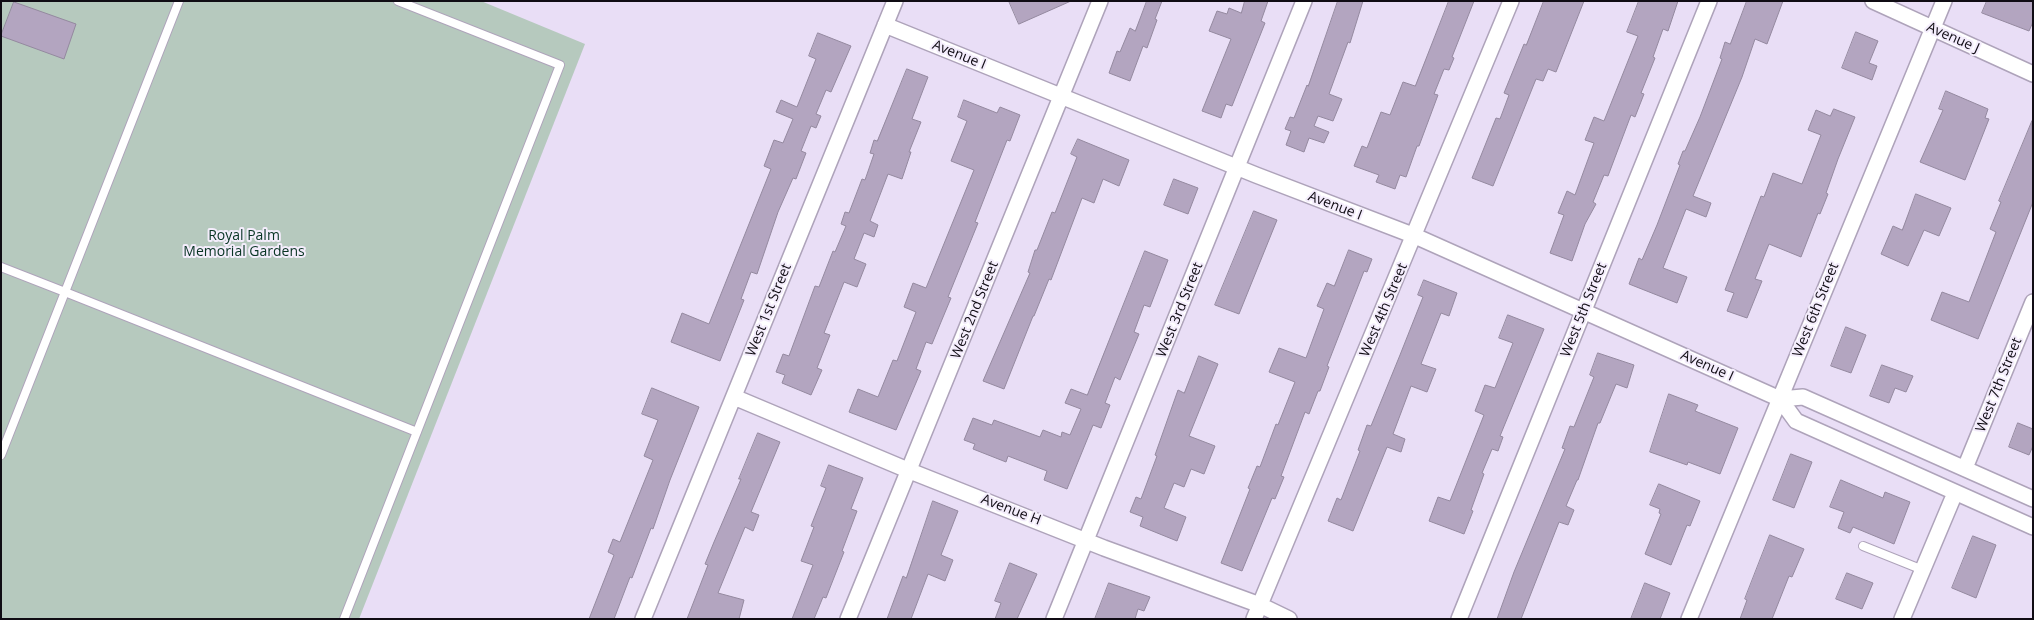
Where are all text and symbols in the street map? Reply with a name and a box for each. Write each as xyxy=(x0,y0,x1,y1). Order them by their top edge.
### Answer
street label: Avenue J xyxy=(1924,19,1982,57)
street label: Avenue I xyxy=(930,37,988,73)
street label: Avenue I xyxy=(1306,188,1364,224)
park label: Royal Palm Memorial Gardens xyxy=(183,228,305,260)
street label: West 2nd Street xyxy=(948,259,1002,361)
street label: West 3rd Street xyxy=(1153,260,1207,360)
street label: West 5th Street xyxy=(1557,260,1611,360)
street label: West 6th Street xyxy=(1789,260,1843,360)
street label: West 1st Street xyxy=(743,261,795,359)
street label: West 4th Street xyxy=(1357,261,1411,359)
street label: West 7th Street xyxy=(1972,335,2026,435)
street label: Avenue I xyxy=(1678,347,1736,385)
street label: Avenue H xyxy=(979,491,1043,529)

